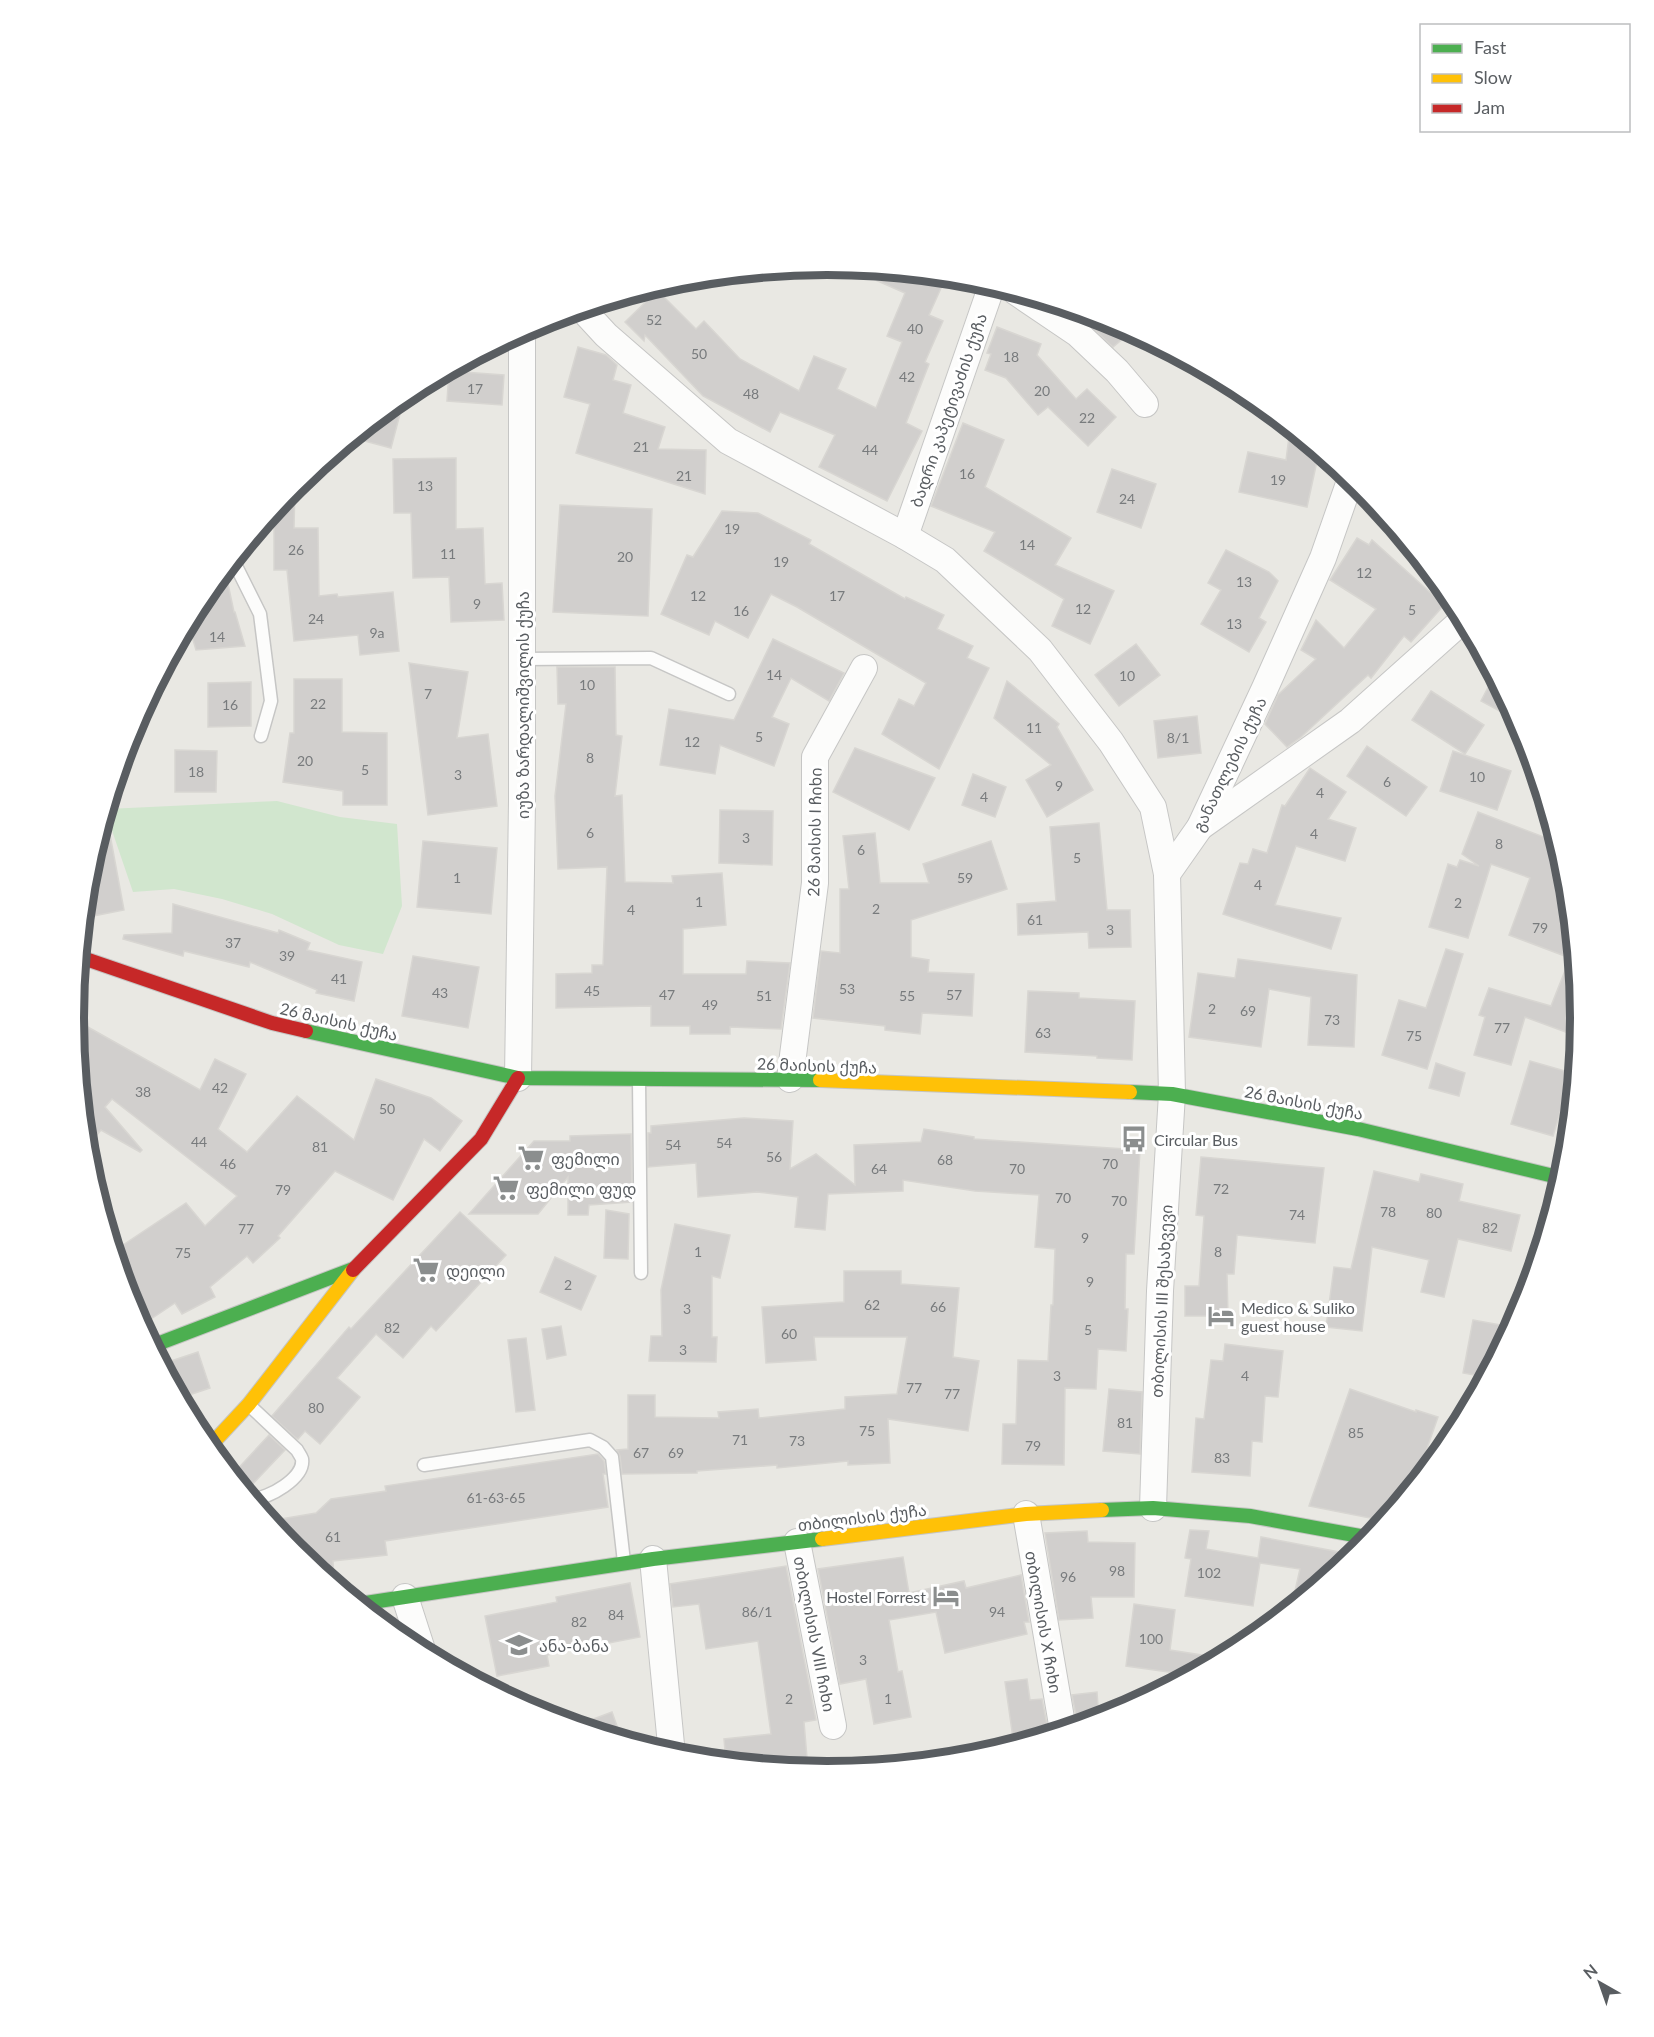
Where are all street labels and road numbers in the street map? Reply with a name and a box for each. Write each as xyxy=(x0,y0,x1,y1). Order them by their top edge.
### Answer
street label: ბადრი კაპეტივაძის ქუჩა xyxy=(906,311,992,510)
street label: იუზა ზარდალიშვილის ქუჩა xyxy=(513,591,534,819)
street label: განათლების ქუჩა xyxy=(1188,694,1272,835)
street label: 26 მაისის I ჩიხი xyxy=(803,767,825,897)
street label: 26 მაისის ქუჩა xyxy=(278,998,400,1045)
street label: 26 მაისის ქუჩა xyxy=(757,1053,877,1078)
street label: 26 მაისის ქუჩა xyxy=(1243,1081,1365,1124)
street label: თბილისის III შესახვევი xyxy=(1146,1204,1178,1398)
street label: თბილისის ქუჩა xyxy=(797,1500,928,1536)
street label: თბილისის X ჩიხი xyxy=(1020,1549,1066,1695)
street label: თბილისის VIII ჩიხი xyxy=(789,1555,839,1714)

